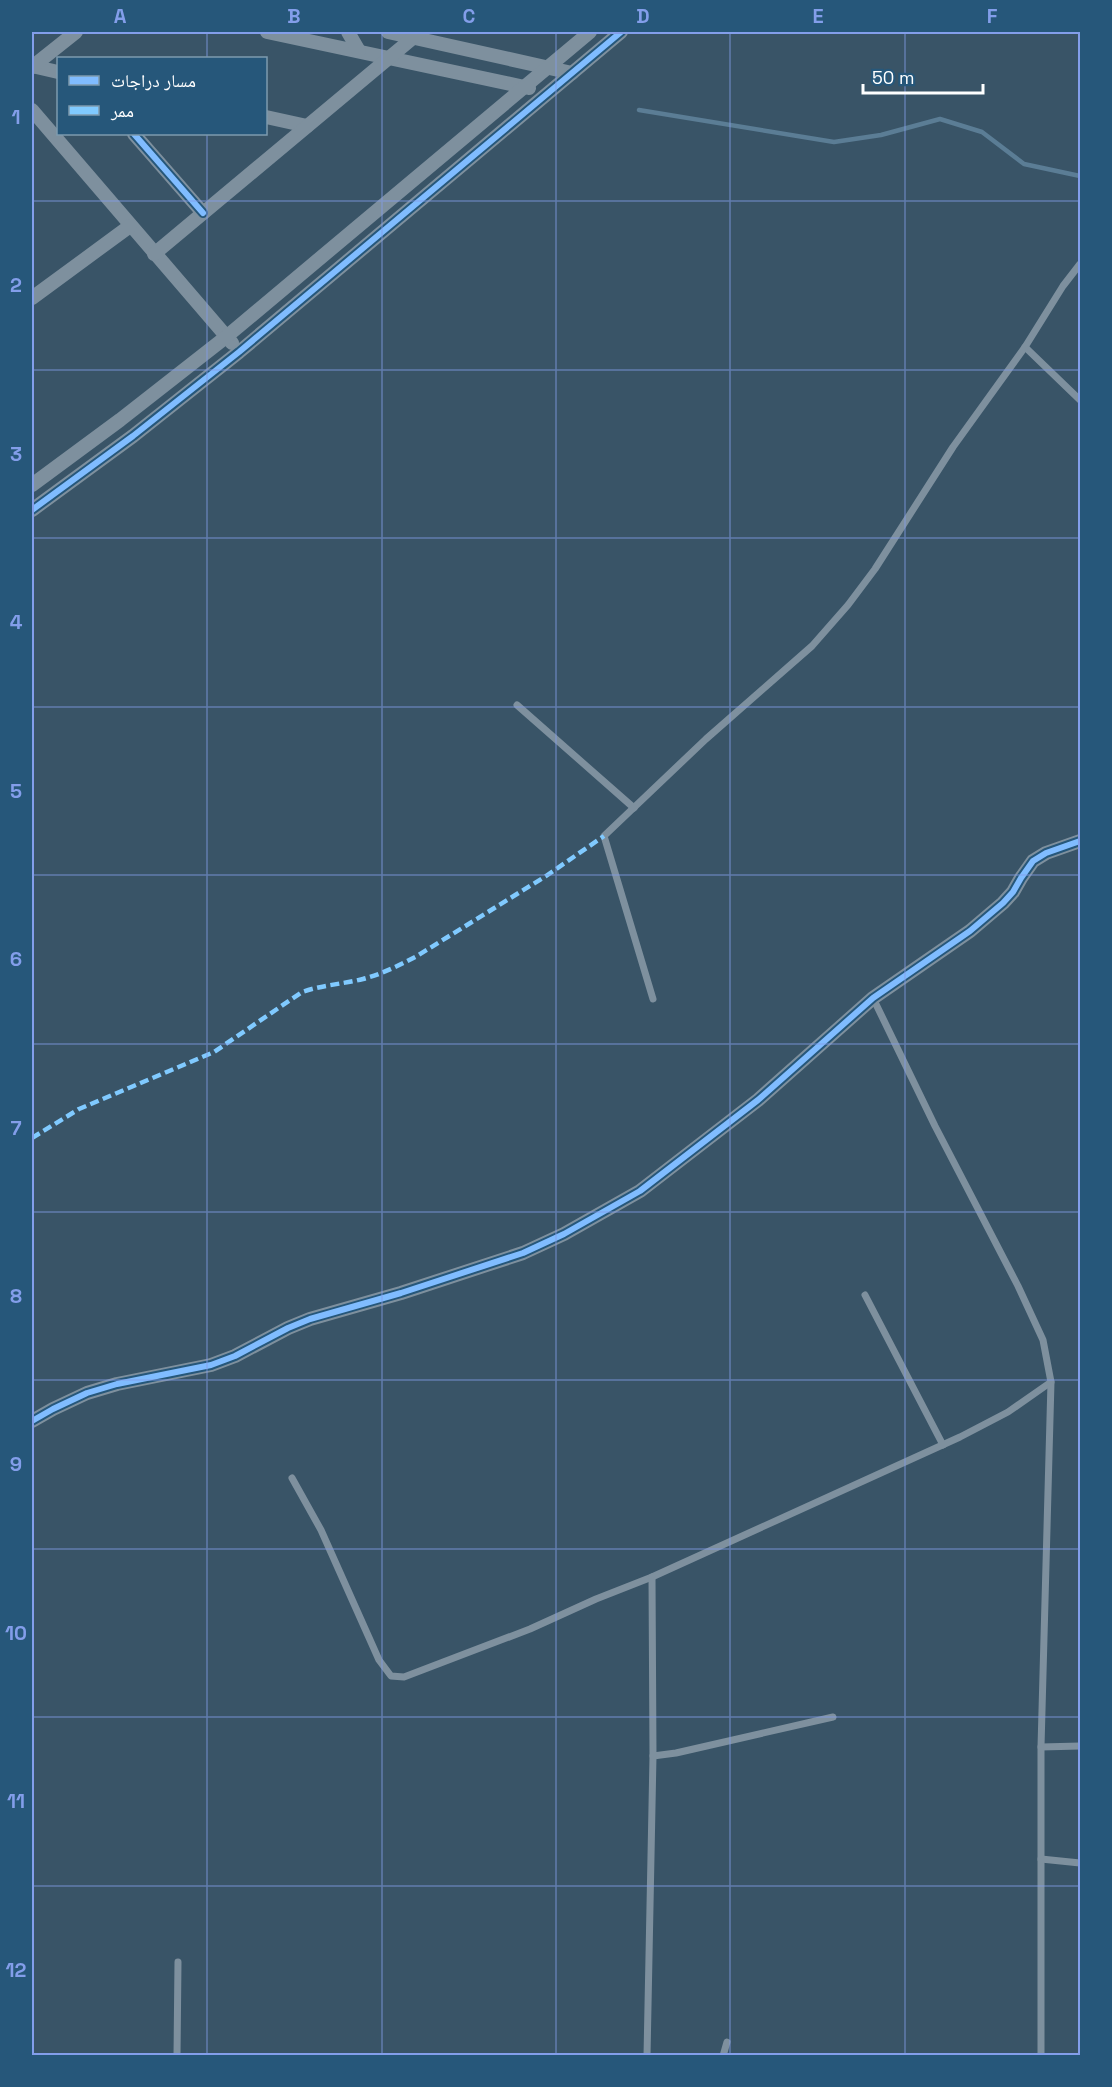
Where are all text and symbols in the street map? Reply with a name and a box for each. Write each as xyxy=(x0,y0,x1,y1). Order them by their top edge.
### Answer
text: A xyxy=(114,3,127,29)
text: B xyxy=(287,3,301,29)
text: C xyxy=(463,3,476,29)
text: D xyxy=(636,3,650,29)
text: E xyxy=(812,3,824,29)
text: F xyxy=(987,3,998,29)
legend xyxy=(57,57,267,135)
scale bar xyxy=(863,57,983,95)
text: 50 m xyxy=(872,66,914,89)
text: مسار دراجات xyxy=(111,69,196,92)
text: ممر xyxy=(110,99,134,122)
text: 1 xyxy=(11,104,21,130)
text: 2 xyxy=(10,272,22,298)
text: 3 xyxy=(10,441,22,467)
text: 4 xyxy=(10,609,23,635)
text: 5 xyxy=(10,778,22,804)
text: 6 xyxy=(10,946,22,972)
text: 7 xyxy=(10,1115,22,1141)
text: 8 xyxy=(10,1283,22,1309)
text: 9 xyxy=(10,1451,22,1477)
text: 10 xyxy=(5,1620,27,1646)
text: 11 xyxy=(7,1788,25,1814)
text: 12 xyxy=(6,1957,27,1983)

